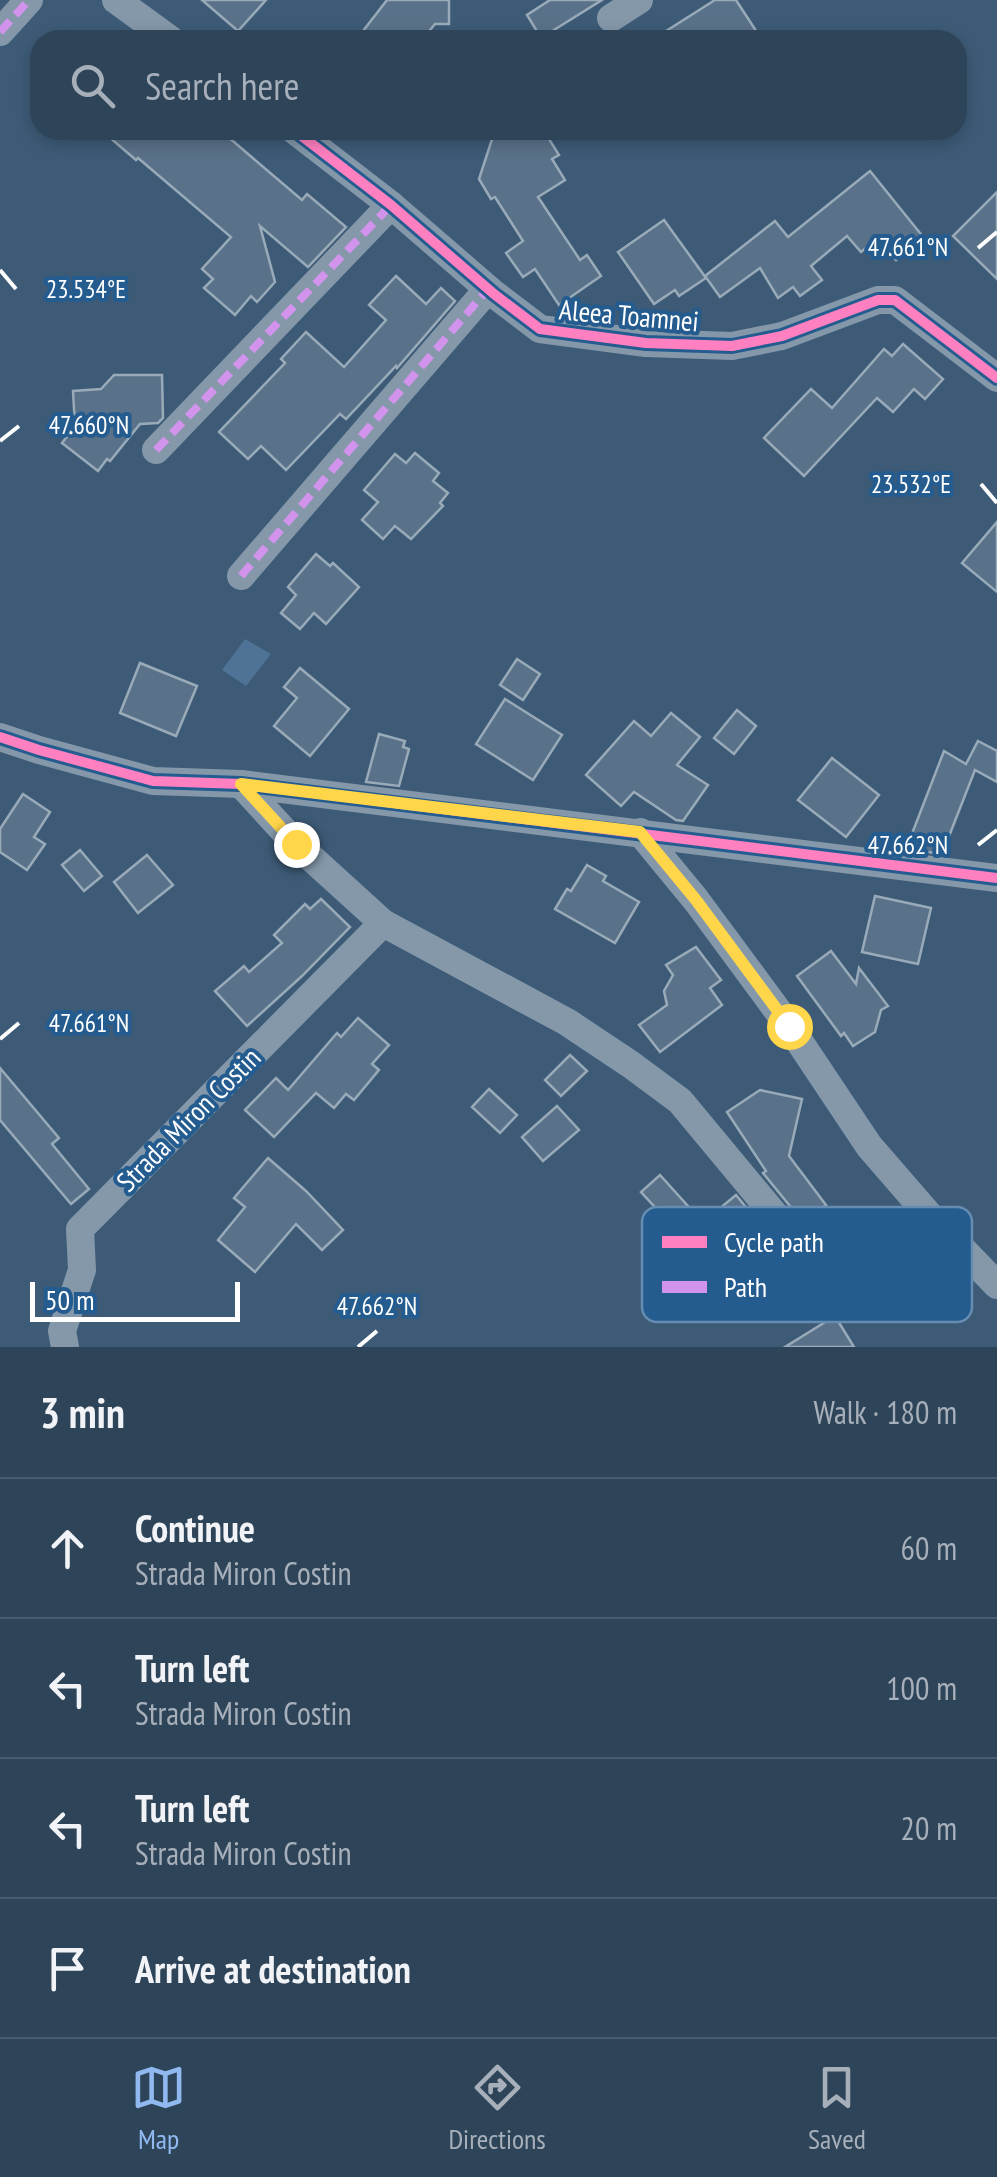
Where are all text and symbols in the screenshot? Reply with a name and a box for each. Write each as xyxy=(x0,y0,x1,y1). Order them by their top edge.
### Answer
search box xyxy=(30,30,967,140)
icon: search xyxy=(65,58,120,113)
text: Search here xyxy=(145,61,299,110)
text: 47.661°N xyxy=(868,231,948,263)
text: 23.534°E xyxy=(46,273,126,305)
street label: Aleea Toamnei xyxy=(558,290,700,340)
text: 47.660°N xyxy=(49,409,129,441)
text: 23.532°E xyxy=(871,468,951,500)
route end xyxy=(274,822,320,868)
text: 47.662°N xyxy=(868,829,948,861)
route start xyxy=(767,1004,813,1050)
text: 47.661°N xyxy=(49,1007,129,1039)
street label: Strada Miron Costin xyxy=(108,1039,268,1199)
legend xyxy=(642,1207,972,1322)
text: Cycle path xyxy=(724,1223,824,1260)
text: Path xyxy=(724,1268,767,1305)
scale bar xyxy=(30,1277,240,1322)
text: 50 m xyxy=(45,1281,94,1318)
text: 47.662°N xyxy=(337,1290,417,1322)
text: 3 min xyxy=(40,1385,125,1440)
text: Walk · 180 m xyxy=(813,1391,957,1433)
text: Continue xyxy=(135,1503,255,1552)
icon: ahead xyxy=(40,1521,95,1576)
text: 60 m xyxy=(901,1527,957,1569)
text: Strada Miron Costin xyxy=(135,1552,351,1594)
text: Turn left xyxy=(135,1643,249,1692)
icon: left xyxy=(40,1661,95,1716)
text: 100 m xyxy=(886,1667,957,1709)
text: Strada Miron Costin xyxy=(135,1692,351,1734)
text: Turn left xyxy=(135,1783,249,1832)
icon: left xyxy=(40,1801,95,1856)
text: 20 m xyxy=(901,1807,957,1849)
text: Strada Miron Costin xyxy=(135,1832,351,1874)
icon: arrive xyxy=(40,1941,95,1996)
text: Arrive at destination xyxy=(135,1944,411,1993)
tab: Map xyxy=(131,2060,186,2157)
tab: Directions xyxy=(448,2060,546,2157)
tab: Saved xyxy=(808,2060,866,2157)

